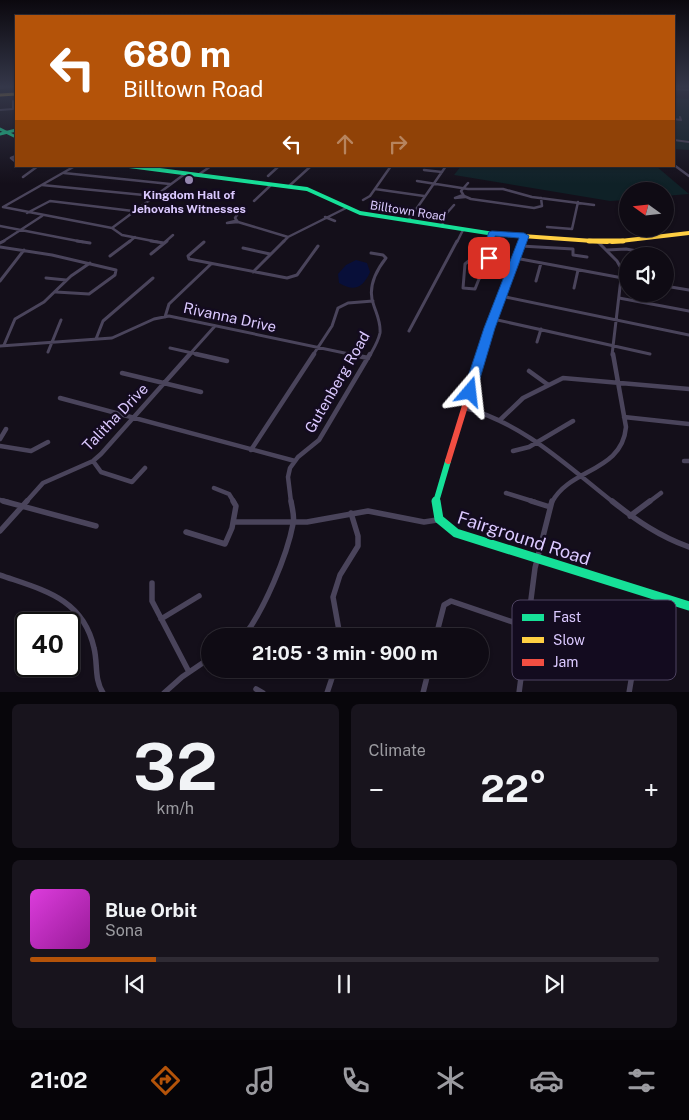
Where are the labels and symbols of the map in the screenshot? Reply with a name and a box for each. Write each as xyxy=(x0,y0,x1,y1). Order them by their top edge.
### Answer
marker: Kingdom Hall of Jehovahs Witnesses xyxy=(183,174,195,186)
north arrow xyxy=(619,182,674,238)
place label: Kingdom Hall of Jehovahs Witnesses xyxy=(132,188,246,216)
street label: Billtown Road xyxy=(369,198,447,224)
pin xyxy=(468,237,510,279)
street label: Rivanna Drive xyxy=(182,299,278,335)
street label: Gutenberg Road xyxy=(301,328,373,436)
position arrow xyxy=(443,365,495,417)
street label: Talitha Drive xyxy=(79,380,151,454)
street label: Fairground Road xyxy=(455,507,593,569)
legend xyxy=(512,600,676,680)
text: Fast xyxy=(553,609,581,625)
speed limit sign: 40 xyxy=(15,612,80,677)
text: Slow xyxy=(553,632,585,648)
text: Jam xyxy=(553,654,578,670)

